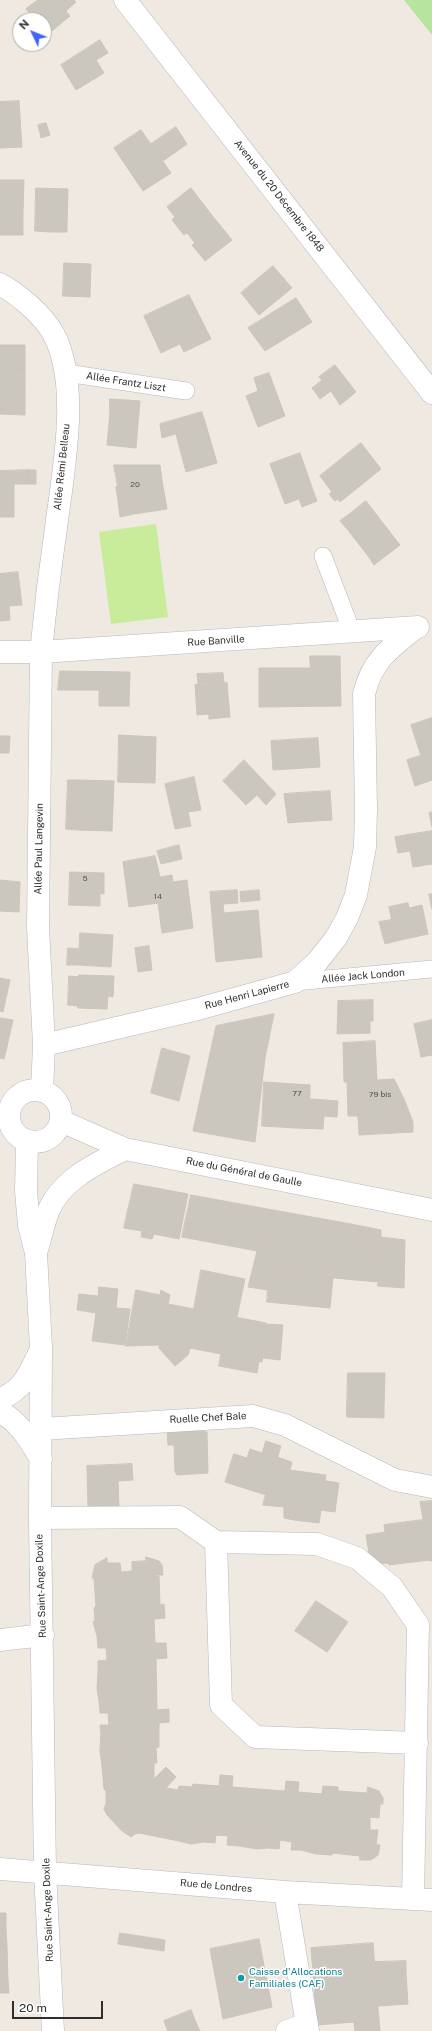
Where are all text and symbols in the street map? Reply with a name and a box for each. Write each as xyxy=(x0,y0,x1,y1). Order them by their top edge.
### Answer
north arrow xyxy=(12,12,52,52)
text: N xyxy=(17,17,31,32)
street label: Avenue du 20 Décembre 1848 xyxy=(231,138,327,254)
street label: Allée Frantz Liszt xyxy=(85,370,167,394)
street label: Allée Rémi Belleau xyxy=(51,423,73,511)
house number: 20 xyxy=(130,480,140,490)
street label: Rue Banville xyxy=(187,633,245,649)
street label: Allée Paul Langevin xyxy=(32,803,46,895)
house number: 5 xyxy=(82,874,88,884)
house number: 14 xyxy=(154,892,162,902)
street label: Allée Jack London xyxy=(321,966,405,986)
street label: Rue Henri Lapierre xyxy=(203,978,291,1012)
house number: 77 xyxy=(292,1089,302,1099)
house number: 79 bis xyxy=(369,1090,391,1100)
street label: Rue du Général de Gaulle xyxy=(185,1155,303,1189)
street label: Ruelle Chef Bale xyxy=(169,1410,247,1426)
street label: Rue Saint-Ange Doxile xyxy=(33,1534,49,1638)
street label: Rue Saint-Ange Doxile xyxy=(40,1858,56,1962)
street label: Rue de Londres xyxy=(180,1877,252,1895)
place label: Caisse d'Allocations Familiales (CAF) xyxy=(249,1966,342,1990)
marker: Caisse d'Allocations Familiales (CAF) xyxy=(236,1973,246,1983)
scale bar xyxy=(14,1993,105,2019)
text: 20 m xyxy=(19,2001,47,2015)

